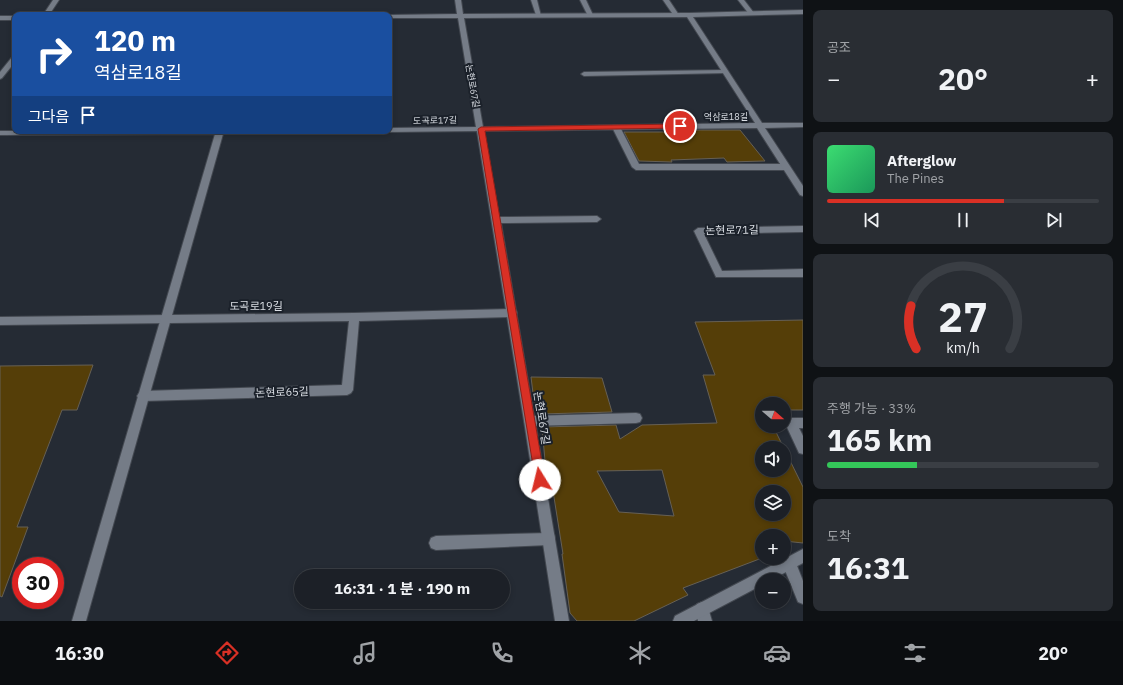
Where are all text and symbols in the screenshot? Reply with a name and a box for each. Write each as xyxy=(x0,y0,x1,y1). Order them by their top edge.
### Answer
text: 120 m xyxy=(94,22,176,59)
icon: right xyxy=(28,28,80,80)
text: 공조 xyxy=(827,39,851,56)
text: 20° xyxy=(938,59,988,98)
text: 역삼로18길 xyxy=(94,61,182,84)
street label: 논현로67길 xyxy=(464,63,482,109)
text: − xyxy=(827,64,840,93)
text: + xyxy=(1086,64,1099,93)
icon: arrive xyxy=(77,104,99,126)
text: 그다음 xyxy=(28,107,69,126)
pin xyxy=(663,109,697,143)
street label: 역삼로18길 xyxy=(704,111,748,122)
street label: 도곡로17길 xyxy=(413,114,457,126)
icon: arrive xyxy=(669,115,691,137)
text: Afterglow xyxy=(887,151,956,170)
text: The Pines xyxy=(887,170,944,187)
icon: previous xyxy=(861,209,883,231)
icon: pause xyxy=(952,209,974,231)
icon: next xyxy=(1043,209,1065,231)
street label: 논현로71길 xyxy=(705,223,759,237)
text: 27 xyxy=(938,288,988,342)
street label: 도곡로19길 xyxy=(229,299,283,313)
text: km/h xyxy=(946,337,980,356)
street label: 논현로65길 xyxy=(255,384,309,400)
street label: 논현로67길 xyxy=(531,390,553,446)
north arrow xyxy=(755,397,791,433)
map controls xyxy=(755,397,791,609)
text: 주행 가능 · 33% xyxy=(827,400,916,417)
text: 165 km xyxy=(827,420,932,459)
button: sound xyxy=(755,441,791,477)
position arrow xyxy=(519,459,561,501)
button: layers xyxy=(755,485,791,521)
text: 도착 xyxy=(827,528,851,545)
button: + xyxy=(755,529,791,565)
text: 16:31 xyxy=(827,548,909,587)
speed limit sign: 30 xyxy=(12,557,64,609)
button: − xyxy=(755,573,791,609)
text: 16:31 · 1 분 · 190 m xyxy=(334,579,470,598)
icon: directions xyxy=(213,639,241,667)
icon: music xyxy=(351,639,379,667)
icon: phone xyxy=(488,639,516,667)
icon: climate xyxy=(626,639,654,667)
icon: car xyxy=(763,639,791,667)
icon: filters xyxy=(901,639,929,667)
text: 16:30 xyxy=(55,642,104,665)
text: 20° xyxy=(1038,642,1068,665)

